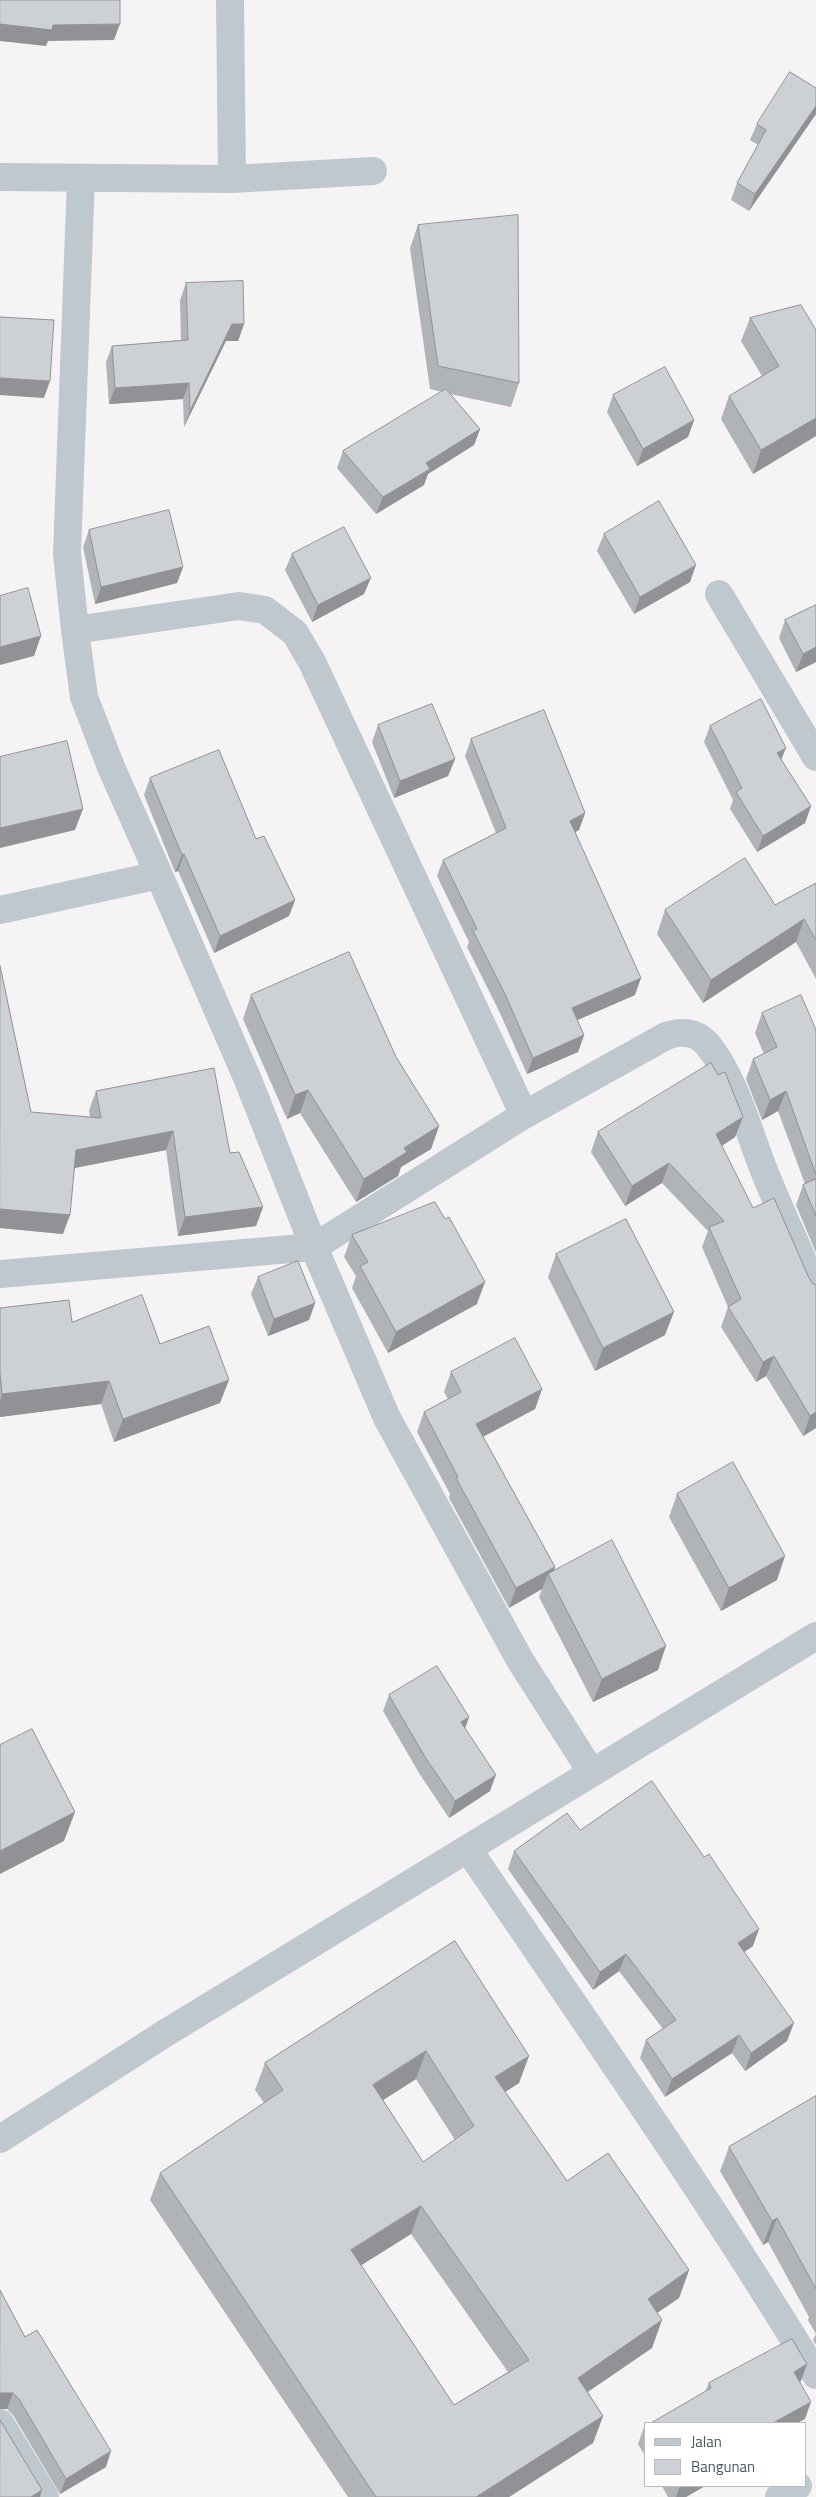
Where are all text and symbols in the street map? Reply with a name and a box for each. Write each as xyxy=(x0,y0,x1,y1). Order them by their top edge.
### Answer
legend xyxy=(644,2422,806,2487)
text: Jalan xyxy=(691,2430,722,2453)
text: Bangunan xyxy=(691,2455,755,2478)

